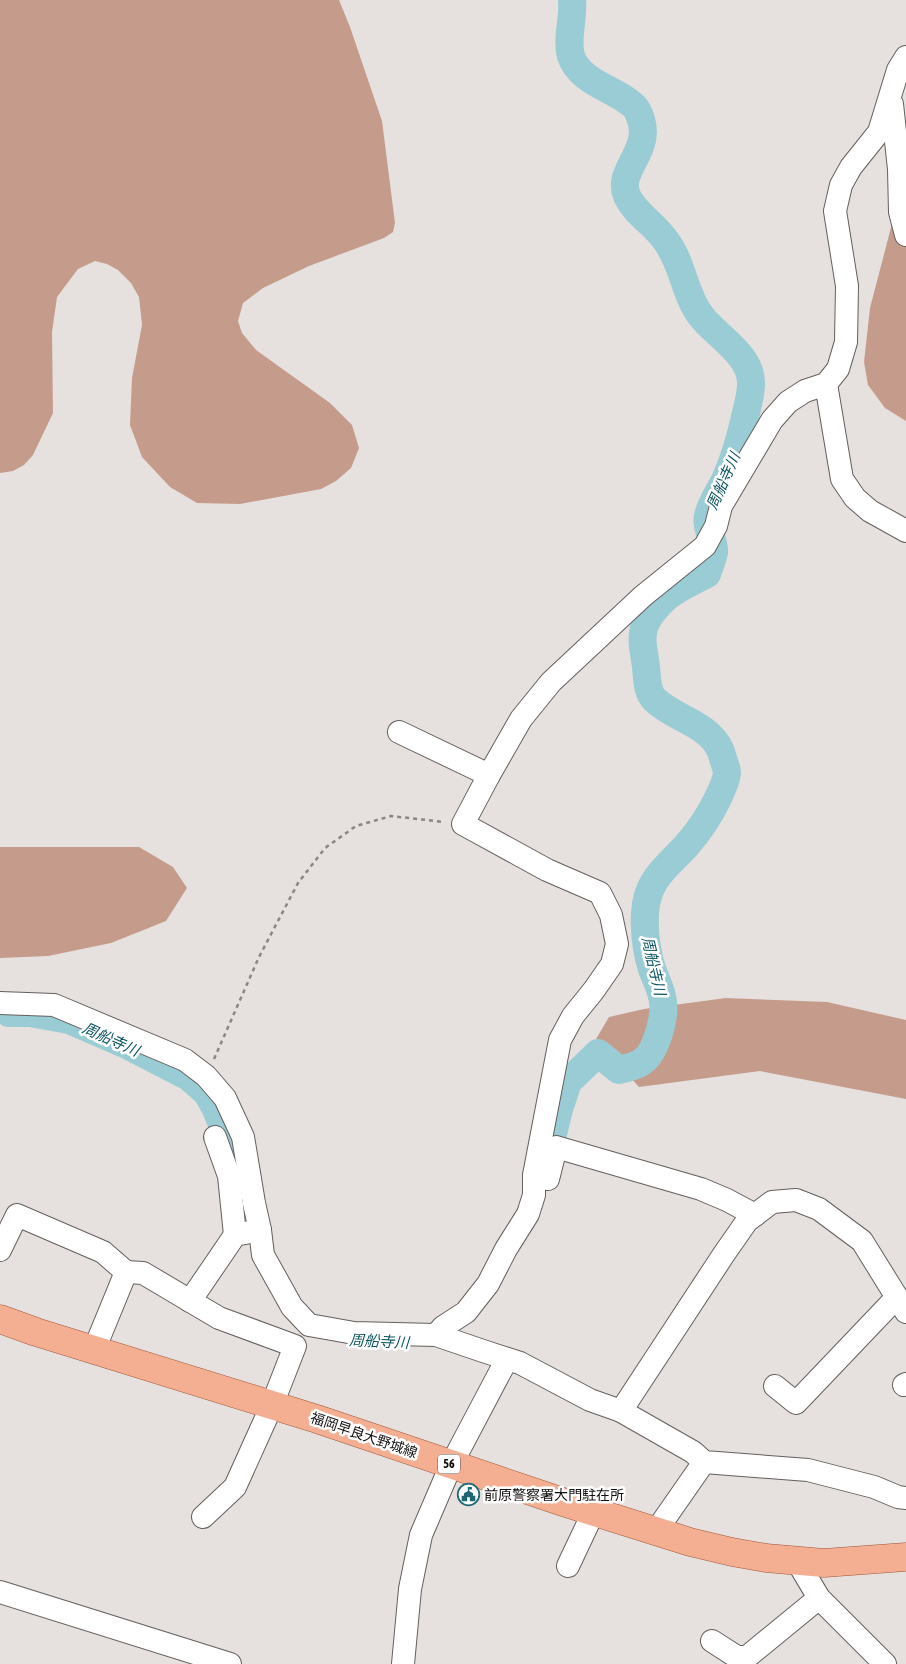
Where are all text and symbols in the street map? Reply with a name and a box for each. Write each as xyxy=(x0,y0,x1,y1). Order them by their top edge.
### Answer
water label: 周船寺川 xyxy=(703,448,744,512)
water label: 周船寺川 xyxy=(639,935,669,999)
water label: 周船寺川 xyxy=(80,1019,144,1060)
water label: 周船寺川 xyxy=(349,1331,411,1351)
street label: 福岡早良大野城線 xyxy=(308,1409,420,1461)
road number: 56 xyxy=(438,1455,460,1474)
public building icon: 前原警察署大門駐在所 xyxy=(456,1483,480,1507)
place label: 前原警察署大門駐在所 xyxy=(484,1487,624,1503)

